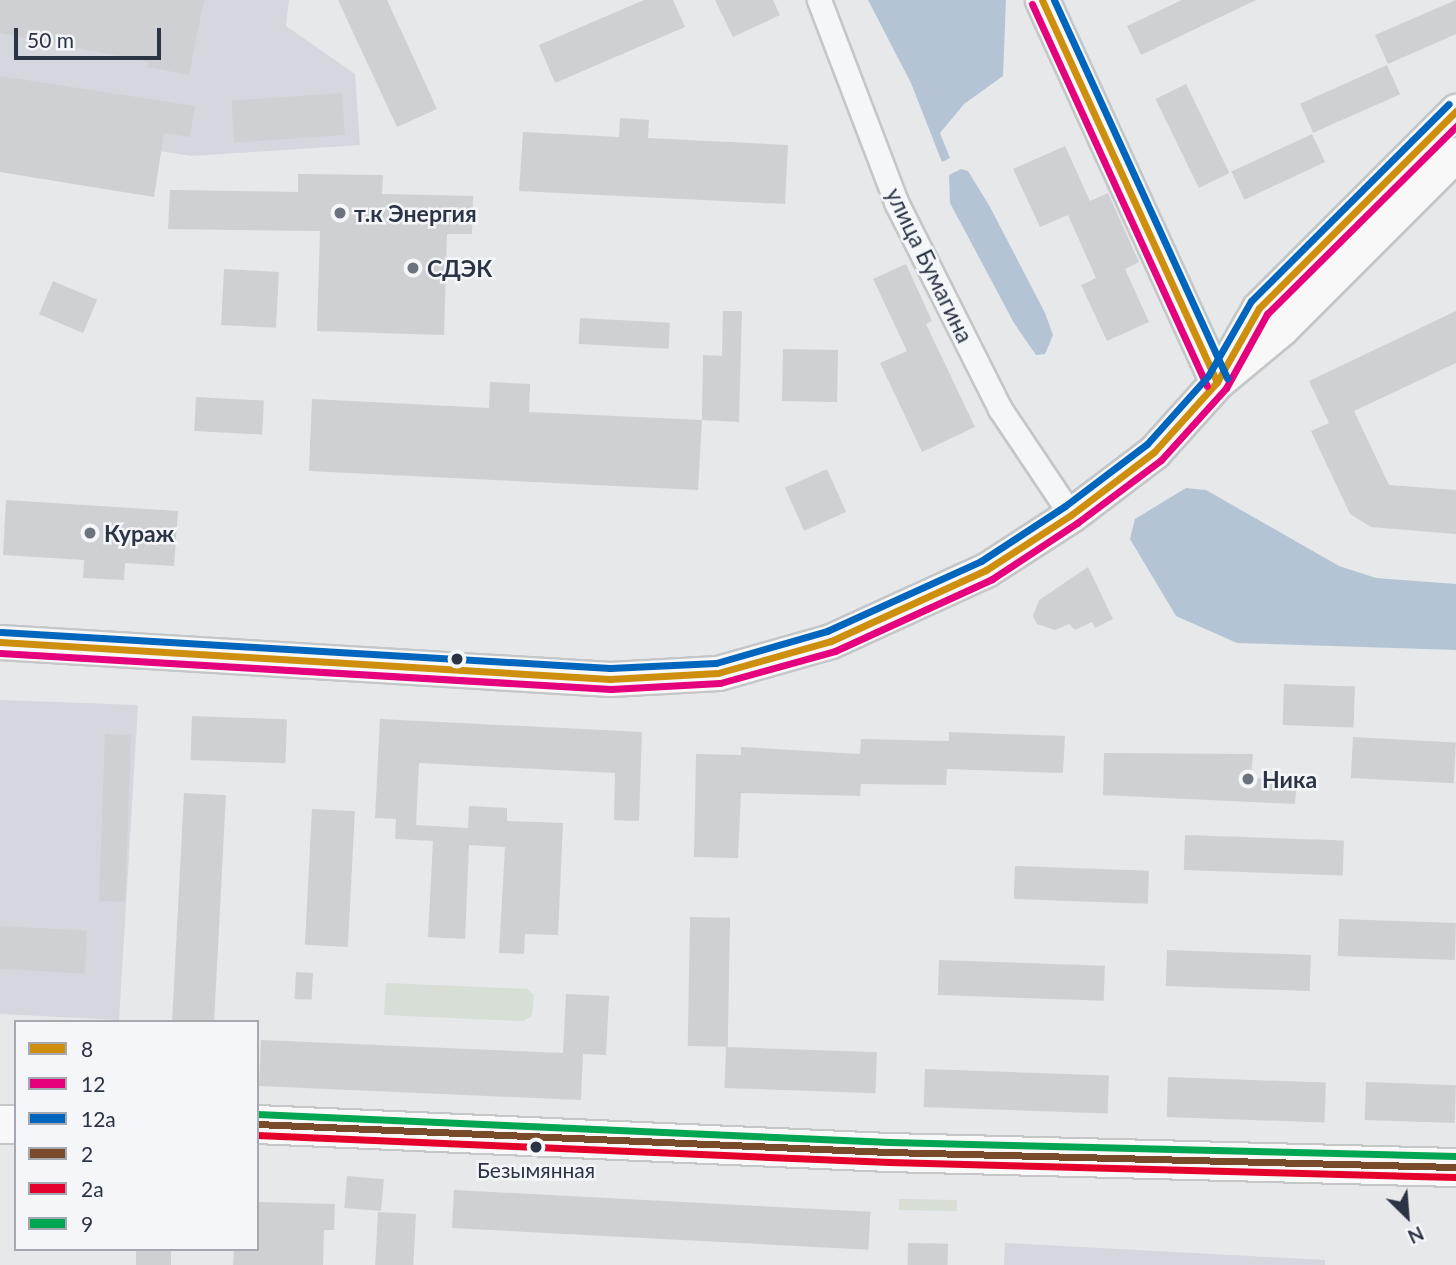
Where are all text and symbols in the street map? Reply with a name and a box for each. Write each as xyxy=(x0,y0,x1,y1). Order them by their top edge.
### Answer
scale bar xyxy=(18,14,164,58)
text: 50 m xyxy=(27,27,74,52)
street label: улица Бумагина xyxy=(881,183,979,347)
place label: т.к Энергия xyxy=(354,199,477,227)
marker: т.к Энергия xyxy=(332,205,348,221)
place label: СДЭК xyxy=(427,254,492,282)
marker: СДЭК xyxy=(405,260,421,276)
place label: Кураж xyxy=(104,519,174,547)
marker: Кураж xyxy=(82,525,98,541)
unlabelled marker xyxy=(450,652,464,666)
place label: Ника xyxy=(1262,765,1317,793)
marker: Ника xyxy=(1240,771,1256,787)
legend xyxy=(14,1020,259,1251)
text: 8 xyxy=(81,1036,93,1061)
text: 12 xyxy=(81,1071,105,1096)
text: 12а xyxy=(81,1106,116,1131)
marker: Безымянная xyxy=(529,1140,543,1154)
text: 2 xyxy=(81,1141,93,1166)
place label: Безымянная xyxy=(477,1157,595,1183)
text: 2а xyxy=(81,1176,104,1201)
north arrow xyxy=(1372,1181,1442,1251)
text: 9 xyxy=(81,1211,93,1236)
text: N xyxy=(1405,1222,1428,1249)

